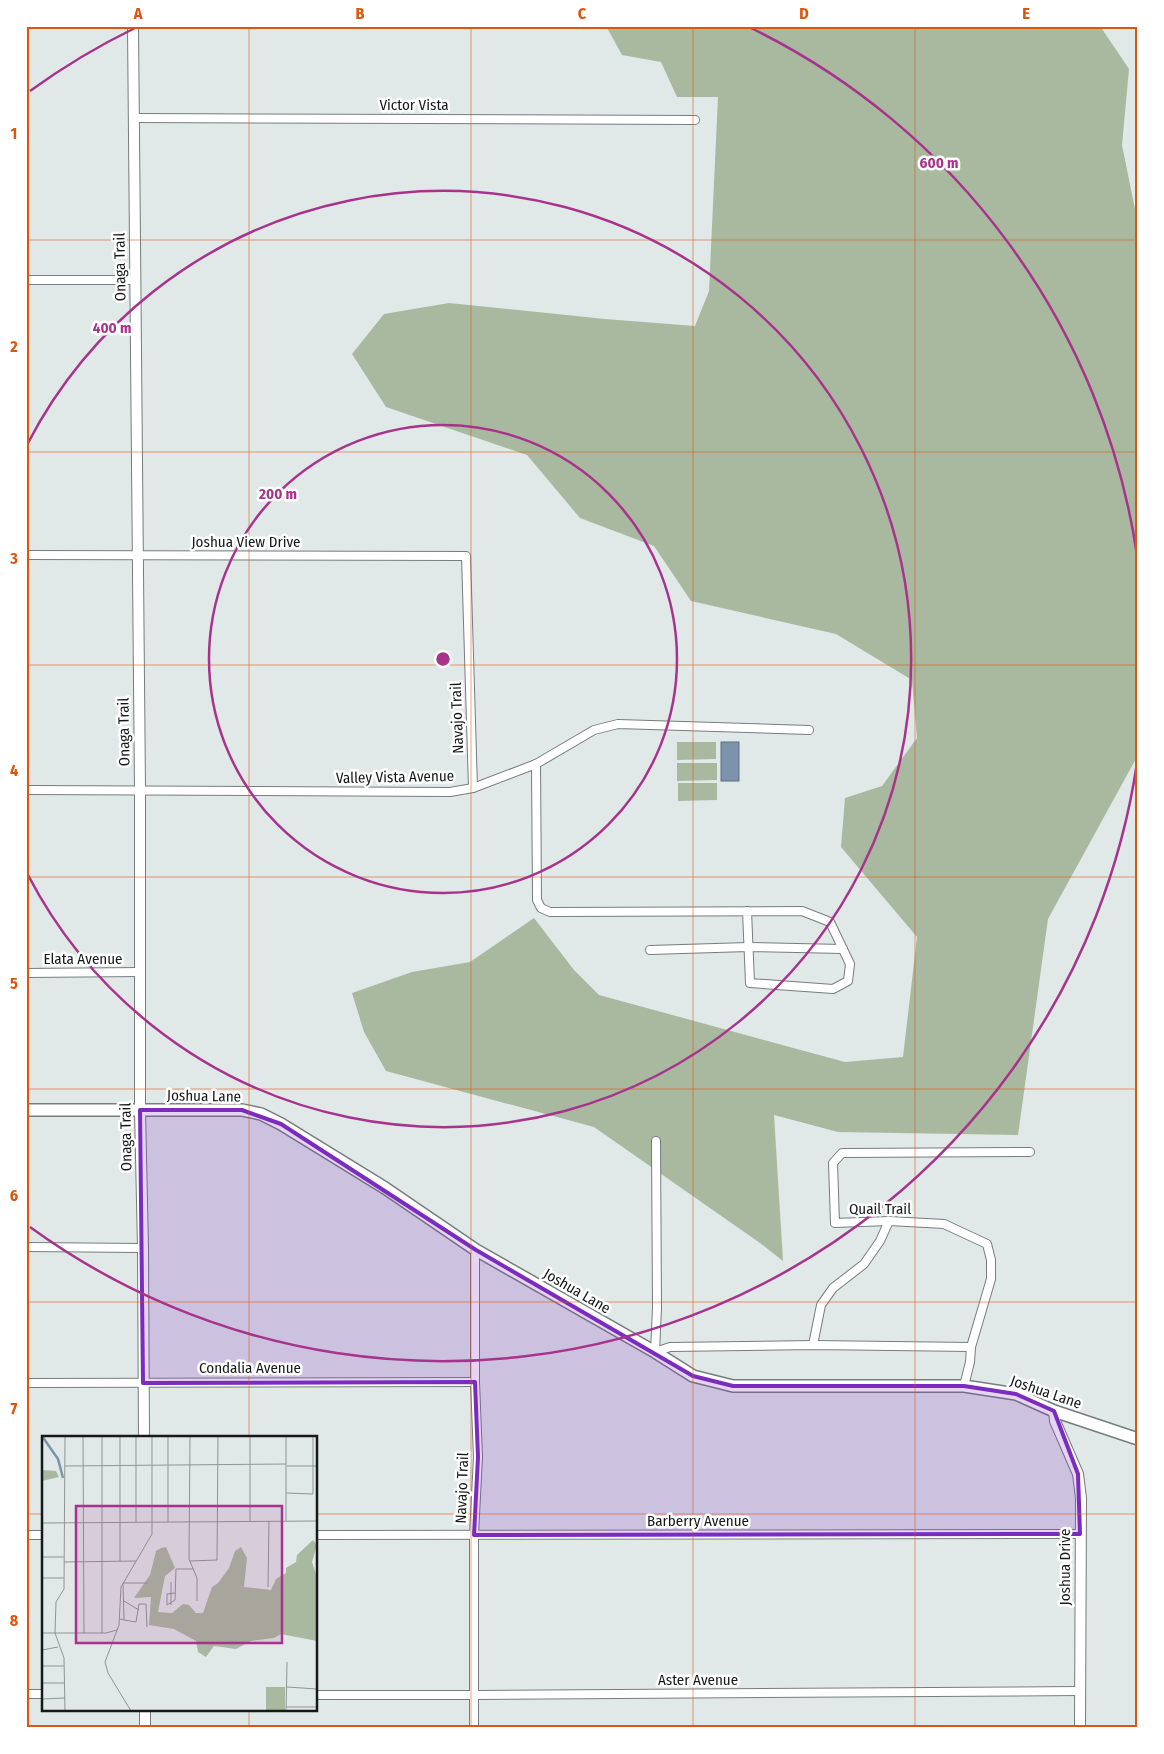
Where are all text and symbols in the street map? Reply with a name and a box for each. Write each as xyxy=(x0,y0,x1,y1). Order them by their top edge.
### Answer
text: A xyxy=(133,4,143,23)
text: B xyxy=(356,4,365,23)
text: C xyxy=(578,4,587,23)
text: D xyxy=(799,4,809,23)
text: E xyxy=(1022,4,1030,23)
street label: Victor Vista xyxy=(379,96,449,114)
text: 1 xyxy=(11,124,17,143)
text: 600 m xyxy=(920,154,958,172)
street label: Onaga Trail xyxy=(110,233,130,301)
text: 400 m xyxy=(93,319,131,337)
text: 2 xyxy=(9,337,18,356)
text: 200 m xyxy=(258,485,297,503)
street label: Joshua View Drive xyxy=(192,533,300,551)
text: 3 xyxy=(9,549,18,568)
centre of rings xyxy=(434,650,452,668)
street label: Navajo Trail xyxy=(447,682,467,754)
street label: Onaga Trail xyxy=(114,698,134,766)
text: 4 xyxy=(10,761,18,780)
street label: Valley Vista Avenue xyxy=(336,767,454,787)
street label: Elata Avenue xyxy=(44,950,122,968)
text: 5 xyxy=(10,974,18,993)
street label: Joshua Lane xyxy=(167,1086,241,1106)
street label: Onaga Trail xyxy=(116,1103,136,1171)
text: 6 xyxy=(10,1186,18,1205)
street label: Quail Trail xyxy=(849,1200,911,1218)
street label: Joshua Lane xyxy=(540,1265,614,1317)
street label: Condalia Avenue xyxy=(199,1359,301,1377)
street label: Joshua Lane xyxy=(1008,1371,1084,1413)
text: 7 xyxy=(11,1399,18,1418)
inset map xyxy=(42,1436,318,1712)
street label: Navajo Trail xyxy=(452,1452,472,1524)
street label: Barberry Avenue xyxy=(647,1512,749,1530)
street label: Joshua Drive xyxy=(1056,1529,1074,1605)
text: 8 xyxy=(10,1611,19,1630)
street label: Aster Avenue xyxy=(658,1671,738,1689)

